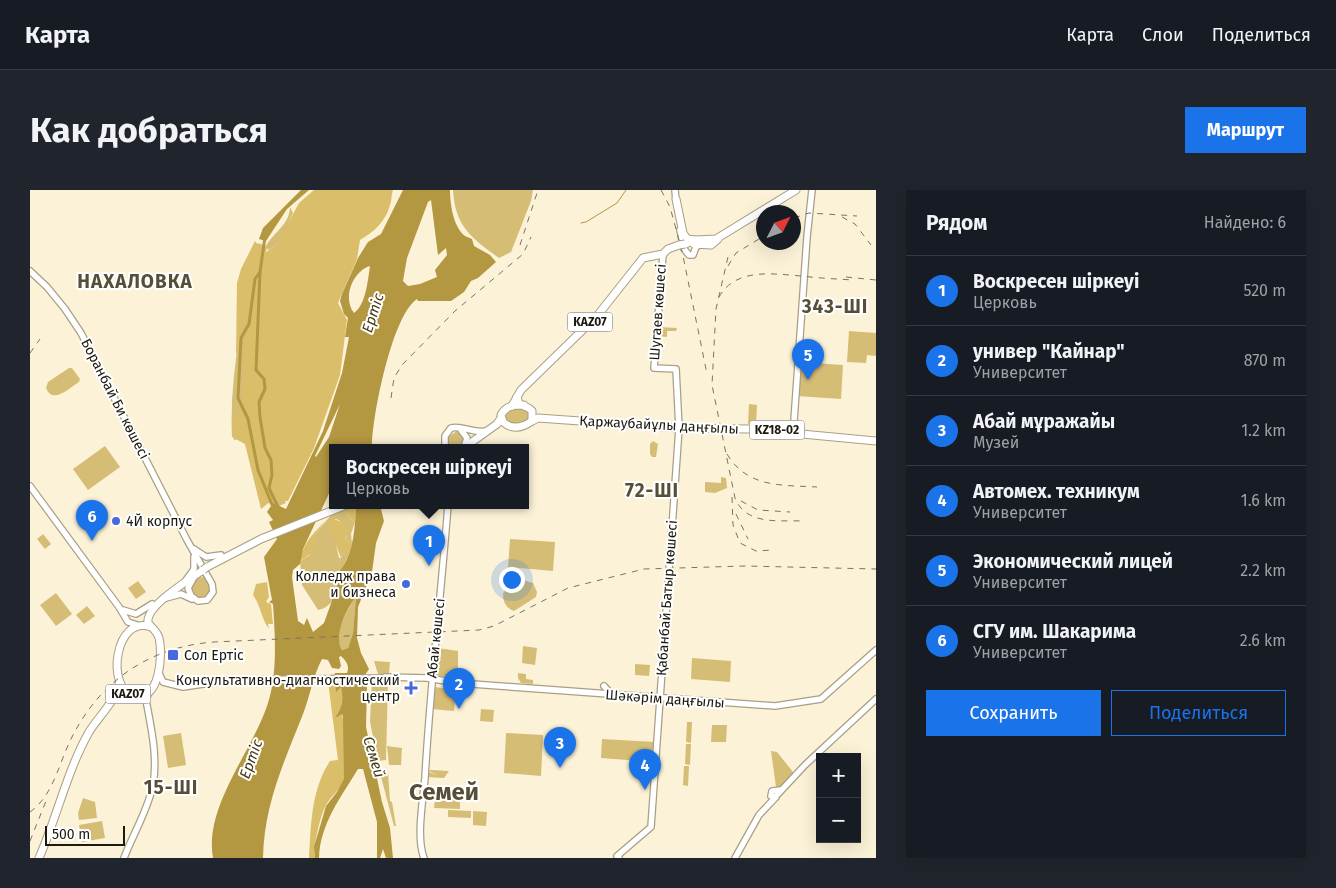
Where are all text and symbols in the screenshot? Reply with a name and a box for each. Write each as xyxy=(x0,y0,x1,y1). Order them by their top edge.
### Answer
text: Карта xyxy=(25,21,90,49)
text: Карта xyxy=(1066,24,1114,46)
text: Слои xyxy=(1142,24,1184,46)
text: Поделиться xyxy=(1212,24,1311,46)
button: Маршрут xyxy=(1185,107,1306,153)
text: Как добраться xyxy=(30,109,268,151)
north arrow xyxy=(756,205,801,250)
text: Рядом xyxy=(926,210,987,236)
text: Найдено: 6 xyxy=(1204,213,1286,232)
street label: Шугаев көшесі xyxy=(646,263,670,361)
district label: НАХАЛОВКА xyxy=(77,270,193,293)
text: Воскресен шіркеуі xyxy=(973,270,1139,293)
text: 1 xyxy=(938,281,946,300)
text: 520 m xyxy=(1243,281,1286,300)
water label: Ертіс xyxy=(358,290,388,335)
text: Церковь xyxy=(973,293,1037,312)
district label: 343-ШІ xyxy=(801,295,868,318)
road number: KAZ07 xyxy=(568,312,612,332)
street label: Боранбай Би көшесі xyxy=(77,336,153,462)
pin: 5 xyxy=(792,339,824,380)
text: универ "Кайнар" xyxy=(973,340,1125,363)
text: 2 xyxy=(938,351,946,370)
text: 870 m xyxy=(1244,351,1286,370)
text: Университет xyxy=(973,363,1067,382)
text: Абай мұражайы xyxy=(973,410,1115,433)
street label: Қаржаубайұлы даңғылы xyxy=(579,412,739,438)
road number: KZ18-02 xyxy=(750,420,804,440)
text: 3 xyxy=(938,421,946,440)
text: 1.2 km xyxy=(1241,421,1286,440)
text: Музей xyxy=(973,433,1019,452)
popup xyxy=(329,444,529,509)
text: Воскресен шіркеуі xyxy=(346,456,512,479)
text: Церковь xyxy=(346,479,410,498)
district label: 72-ШІ xyxy=(625,479,679,502)
text: Автомех. техникум xyxy=(973,480,1140,503)
text: 4 xyxy=(937,491,947,510)
text: 1.6 km xyxy=(1241,491,1286,510)
pin: 6 xyxy=(76,500,108,541)
text: Университет xyxy=(973,503,1067,522)
place label: 4Й корпус xyxy=(126,513,192,530)
marker: 4Й корпус xyxy=(110,515,122,527)
street label: Қабанбай Батыр көшесі xyxy=(653,519,681,677)
pin: 1 xyxy=(413,525,445,566)
text: Экономический лицей xyxy=(973,550,1173,573)
text: 5 xyxy=(938,561,946,580)
text: 2.2 km xyxy=(1240,561,1286,580)
your location xyxy=(499,567,525,593)
place label: Колледж права и бизнеса xyxy=(295,568,396,601)
text: Университет xyxy=(973,573,1067,592)
marker: Колледж права и бизнеса xyxy=(400,578,412,590)
street label: Абай көшесі xyxy=(423,597,449,679)
text: СГУ им. Шакарима xyxy=(973,620,1136,643)
text: 6 xyxy=(937,631,947,650)
text: 2.6 km xyxy=(1240,631,1286,650)
text: Университет xyxy=(973,643,1067,662)
place label: Сол Ертіс xyxy=(184,647,244,664)
marker: Сол Ертіс xyxy=(166,648,180,662)
pin: 2 xyxy=(443,668,475,709)
place label: Консультативно-диагностический центр xyxy=(176,672,400,705)
marker: Консультативно-диагностический центр xyxy=(404,681,418,695)
road number: KAZ07 xyxy=(106,684,150,704)
street label: Шәкәрім даңғылы xyxy=(605,686,725,712)
button: Сохранить xyxy=(926,690,1101,736)
button: Поделиться xyxy=(1111,690,1286,736)
pin: 3 xyxy=(544,727,576,768)
water label: Семей xyxy=(359,734,389,780)
water label: Ертіс xyxy=(236,736,267,781)
pin: 4 xyxy=(629,749,661,790)
map controls xyxy=(816,753,861,843)
button: + xyxy=(816,753,861,798)
district label: 15-ШІ xyxy=(144,776,198,799)
district label: Семей xyxy=(409,778,479,806)
button: − xyxy=(816,798,861,843)
scale bar xyxy=(45,823,125,846)
text: 500 m xyxy=(52,826,90,843)

